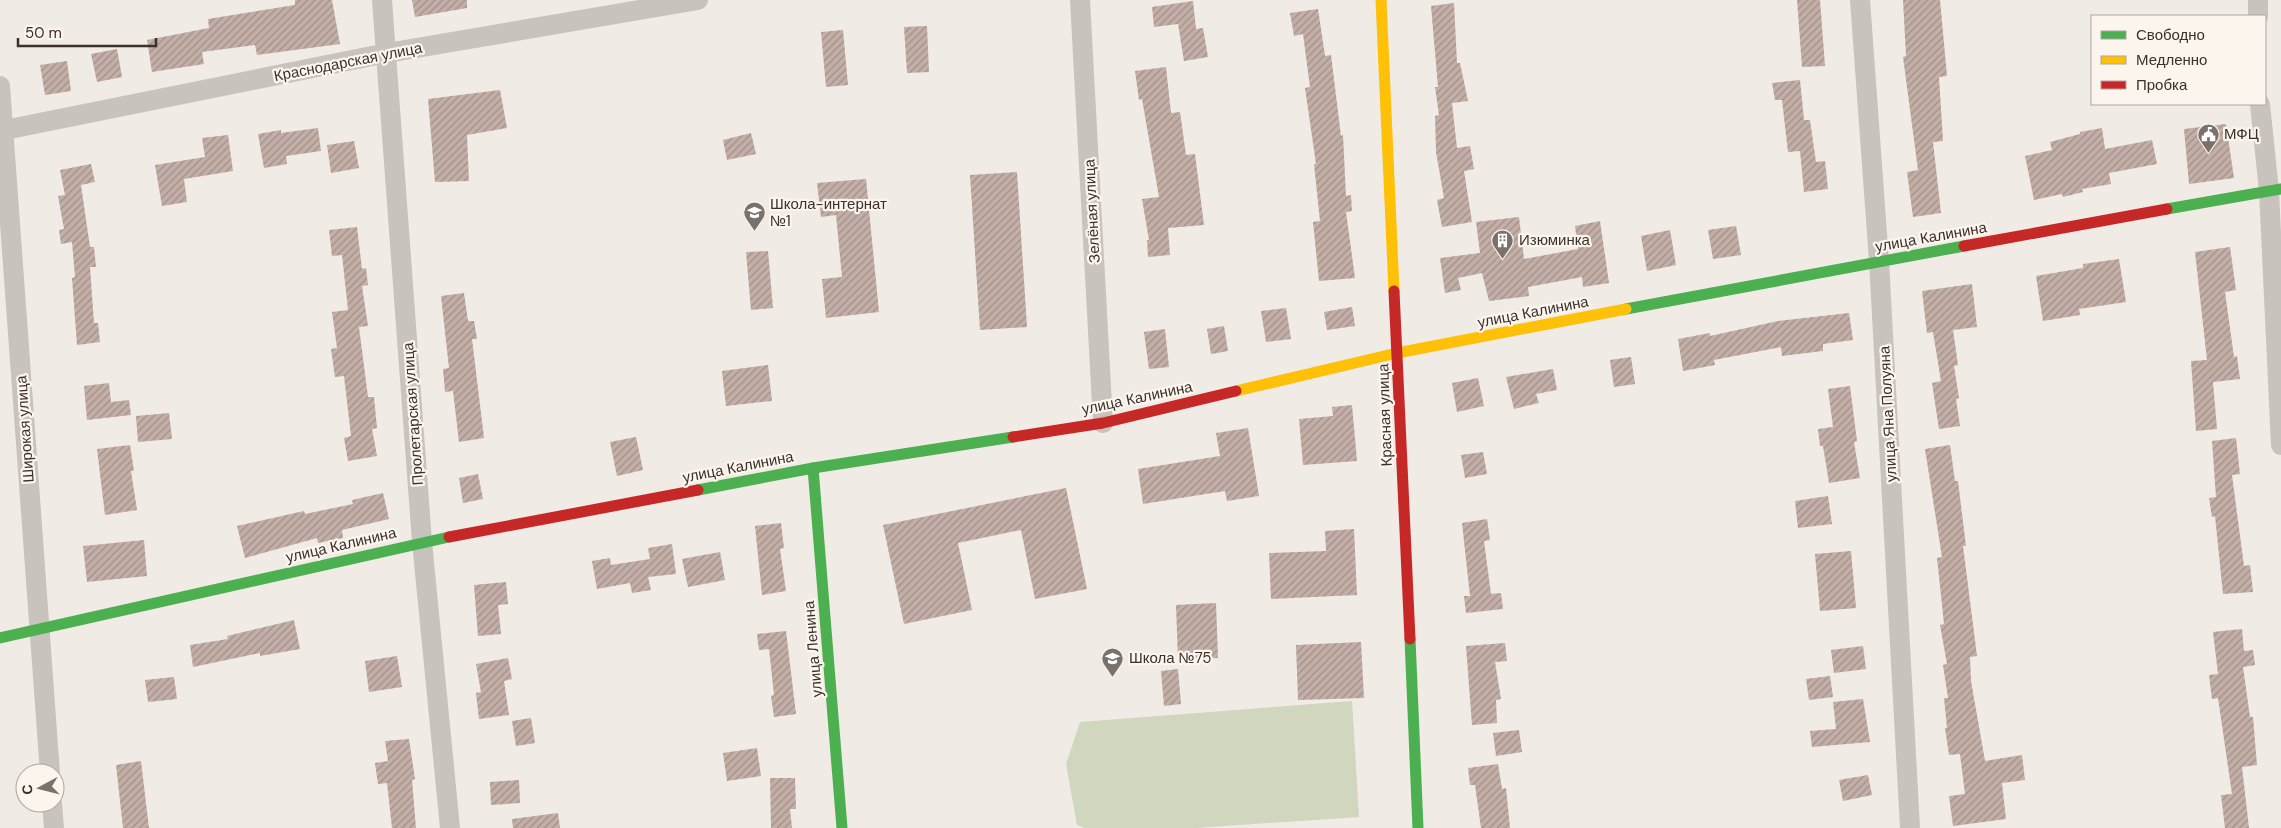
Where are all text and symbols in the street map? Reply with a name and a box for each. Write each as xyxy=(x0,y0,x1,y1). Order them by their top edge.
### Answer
scale bar xyxy=(18,15,155,47)
legend xyxy=(2091,15,2266,105)
text: 50 m xyxy=(25,23,62,43)
text: Свободно xyxy=(2136,25,2205,45)
street label: Краснодарская улица xyxy=(272,38,425,86)
text: Медленно xyxy=(2136,50,2207,70)
text: Пробка xyxy=(2136,75,2188,95)
public building icon: МФЦ xyxy=(2196,122,2220,153)
place label: МФЦ xyxy=(2224,124,2259,144)
street label: Зелёная улица xyxy=(1079,158,1105,263)
place label: Школа-интернат №1 xyxy=(770,194,887,231)
school or university icon: Школа-интернат №1 xyxy=(742,201,766,232)
street label: улица Калинина xyxy=(1874,217,1989,257)
building icon: Изюминка xyxy=(1491,228,1515,259)
place label: Изюминка xyxy=(1519,230,1591,250)
street label: улица Калинина xyxy=(1476,291,1591,333)
street label: Пролетарская улица xyxy=(398,341,428,486)
street label: улица Яна Полуяна xyxy=(1874,345,1902,483)
street label: Красная улица xyxy=(1373,363,1397,467)
street label: Широкая улица xyxy=(11,374,39,483)
street label: улица Калинина xyxy=(1080,376,1195,420)
street label: улица Калинина xyxy=(681,446,796,488)
street label: улица Калинина xyxy=(284,522,399,567)
street label: улица Ленина xyxy=(799,599,827,698)
school or university icon: Школа №75 xyxy=(1101,646,1125,677)
place label: Школа №75 xyxy=(1129,648,1211,668)
north arrow xyxy=(15,763,65,813)
text: С xyxy=(18,783,37,796)

